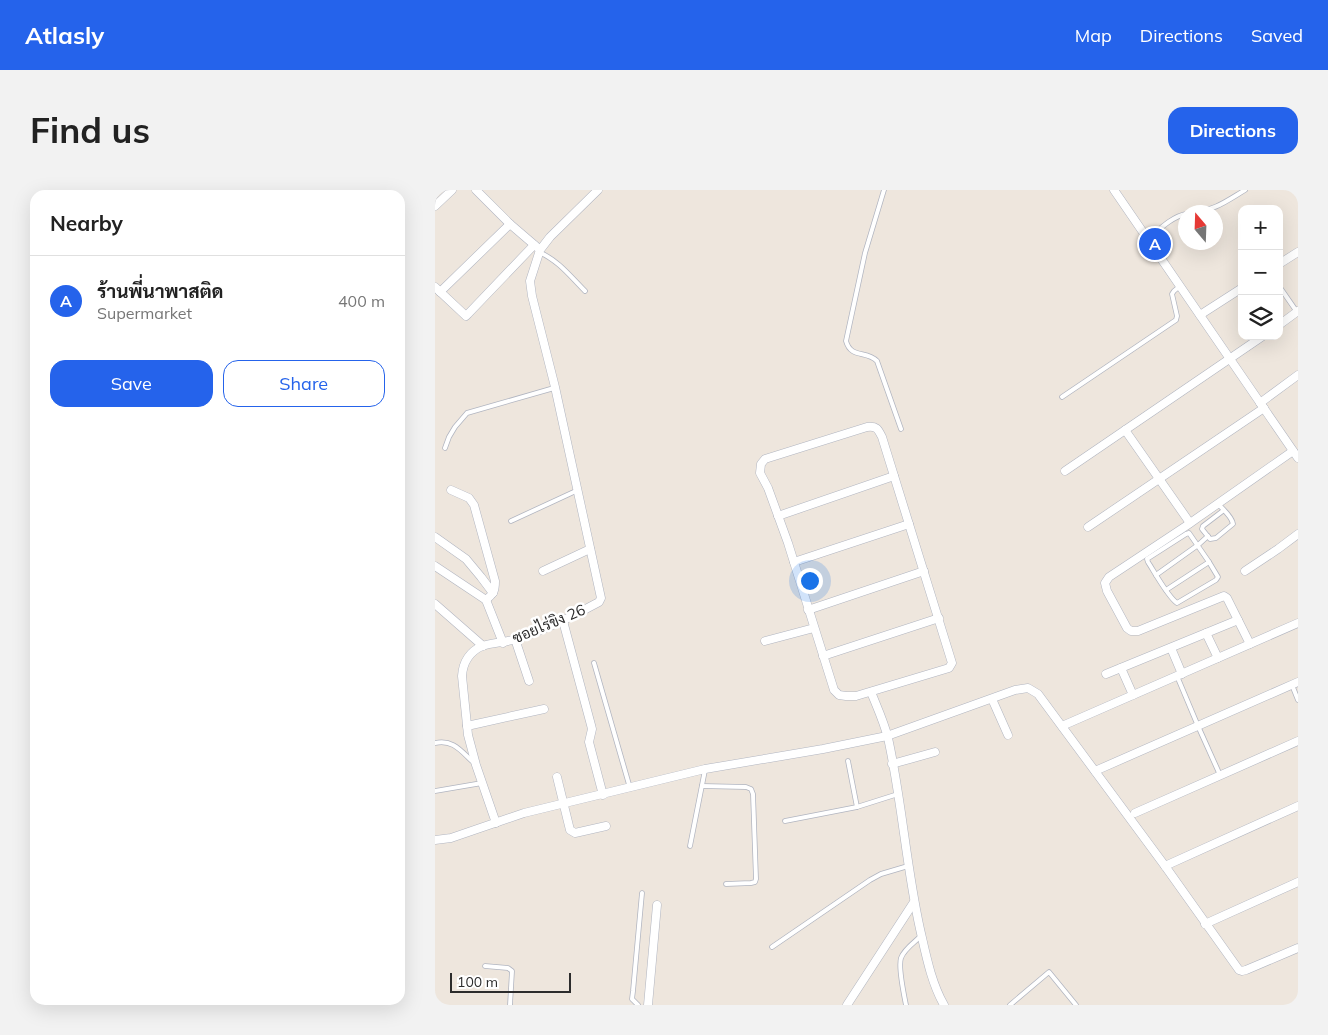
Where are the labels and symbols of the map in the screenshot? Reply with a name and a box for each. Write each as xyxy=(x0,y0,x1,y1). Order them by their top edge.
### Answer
north arrow xyxy=(1178,205,1223,250)
pin: A xyxy=(1139,225,1171,263)
your location xyxy=(797,568,823,594)
street label: ซอยไร่ขิง 26 xyxy=(509,600,588,647)
scale bar xyxy=(450,970,571,993)

